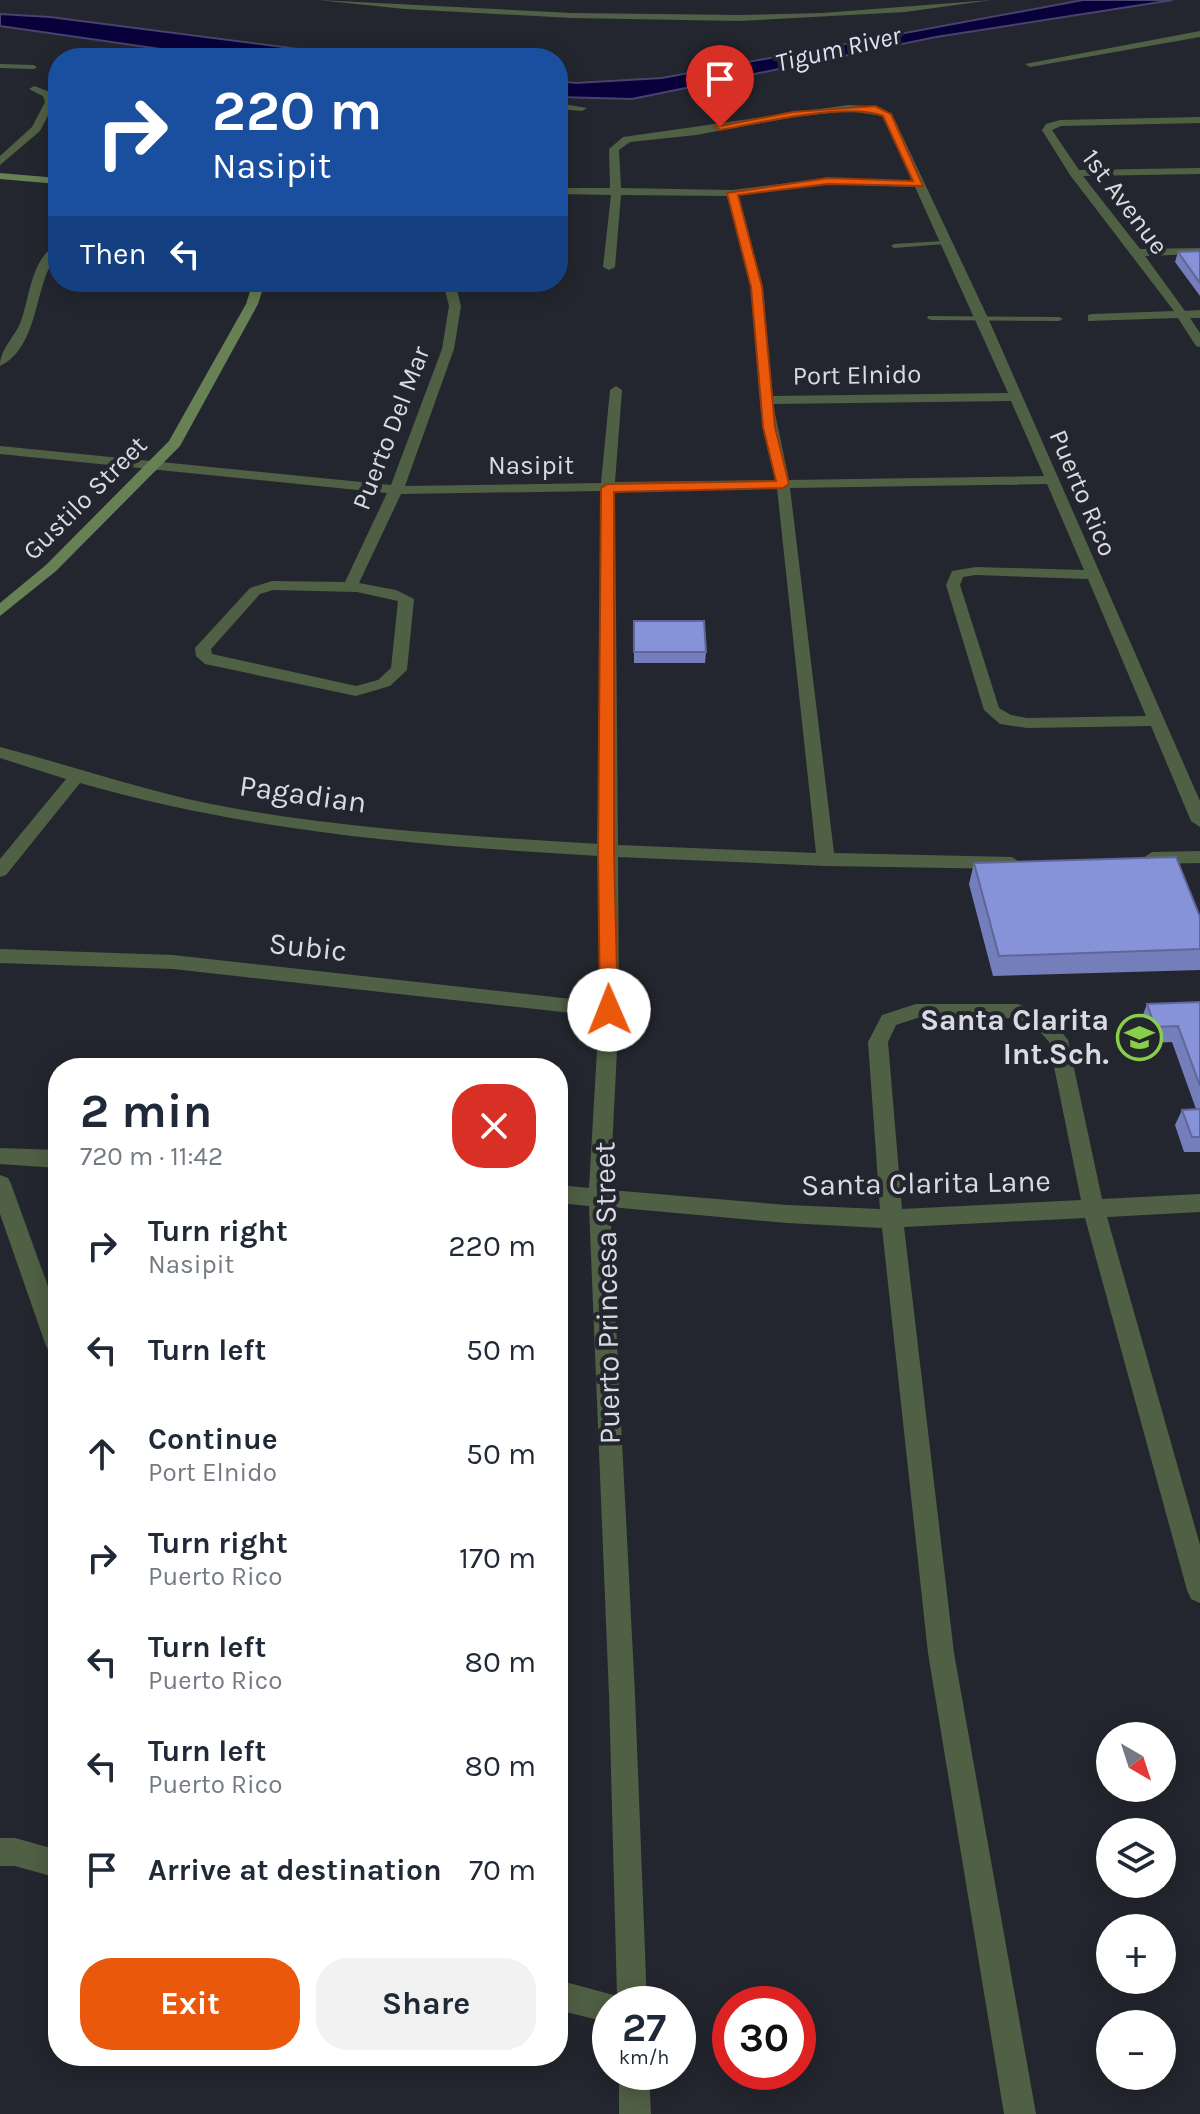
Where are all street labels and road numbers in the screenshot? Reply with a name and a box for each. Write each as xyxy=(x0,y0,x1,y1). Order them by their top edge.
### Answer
street label: 1st Avenue xyxy=(1075,143,1175,261)
street label: Puerto Del Mar xyxy=(346,341,437,514)
street label: Port Elnido xyxy=(792,358,922,392)
street label: Puerto Rico xyxy=(1042,425,1124,561)
street label: Gustilo Street xyxy=(17,429,154,566)
street label: Nasipit xyxy=(488,450,574,481)
street label: Pagadian xyxy=(237,767,369,821)
street label: Subic xyxy=(267,925,349,969)
street label: Puerto Princesa Street xyxy=(586,1141,628,1445)
street label: Santa Clarita Lane xyxy=(801,1163,1051,1203)

